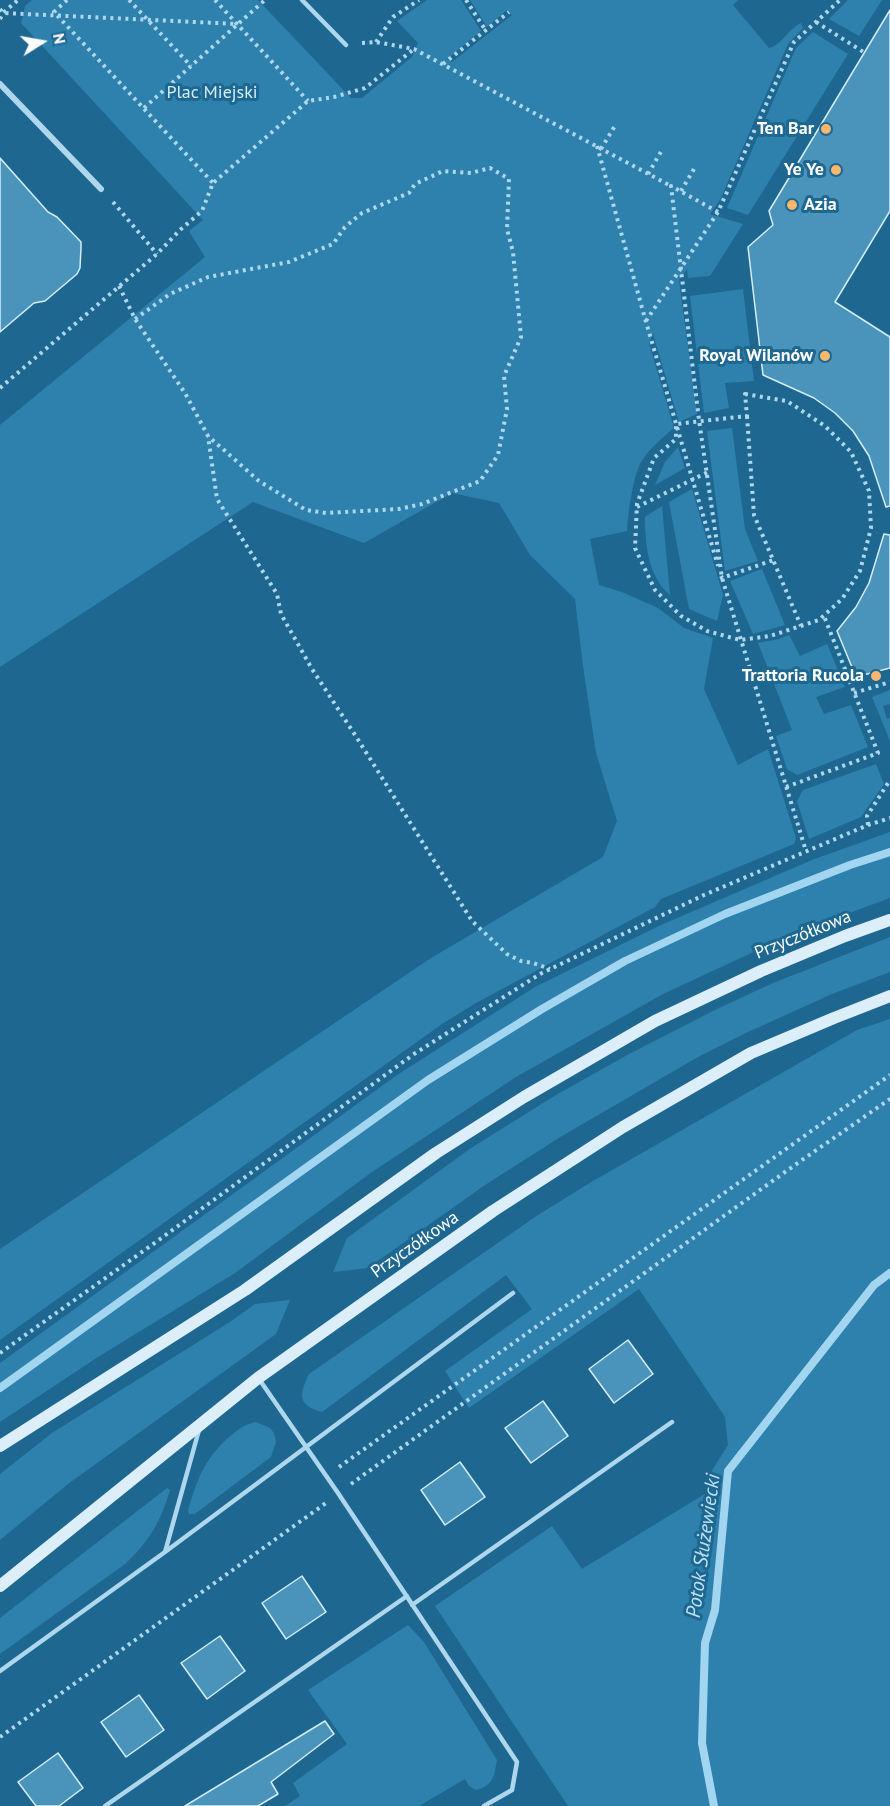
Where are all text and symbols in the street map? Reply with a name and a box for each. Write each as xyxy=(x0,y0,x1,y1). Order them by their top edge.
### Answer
north arrow xyxy=(12,12,72,72)
text: N xyxy=(49,31,70,46)
park label: Plac Miejski xyxy=(166,82,258,104)
place label: Ten Bar xyxy=(757,118,814,140)
marker: Ten Bar xyxy=(819,122,833,136)
place label: Ye Ye xyxy=(784,159,824,181)
marker: Ye Ye xyxy=(829,163,843,177)
place label: Azia xyxy=(804,194,837,216)
marker: Azia xyxy=(785,198,799,212)
place label: Royal Wilanów xyxy=(699,345,813,367)
marker: Royal Wilanów xyxy=(818,349,832,363)
place label: Trattoria Rucola xyxy=(742,665,864,687)
marker: Trattoria Rucola xyxy=(869,669,883,683)
street label: Przyczółkowa xyxy=(752,906,854,964)
street label: Przyczółkowa xyxy=(367,1207,463,1283)
water label: Potok Służewiecki xyxy=(682,1473,726,1619)

